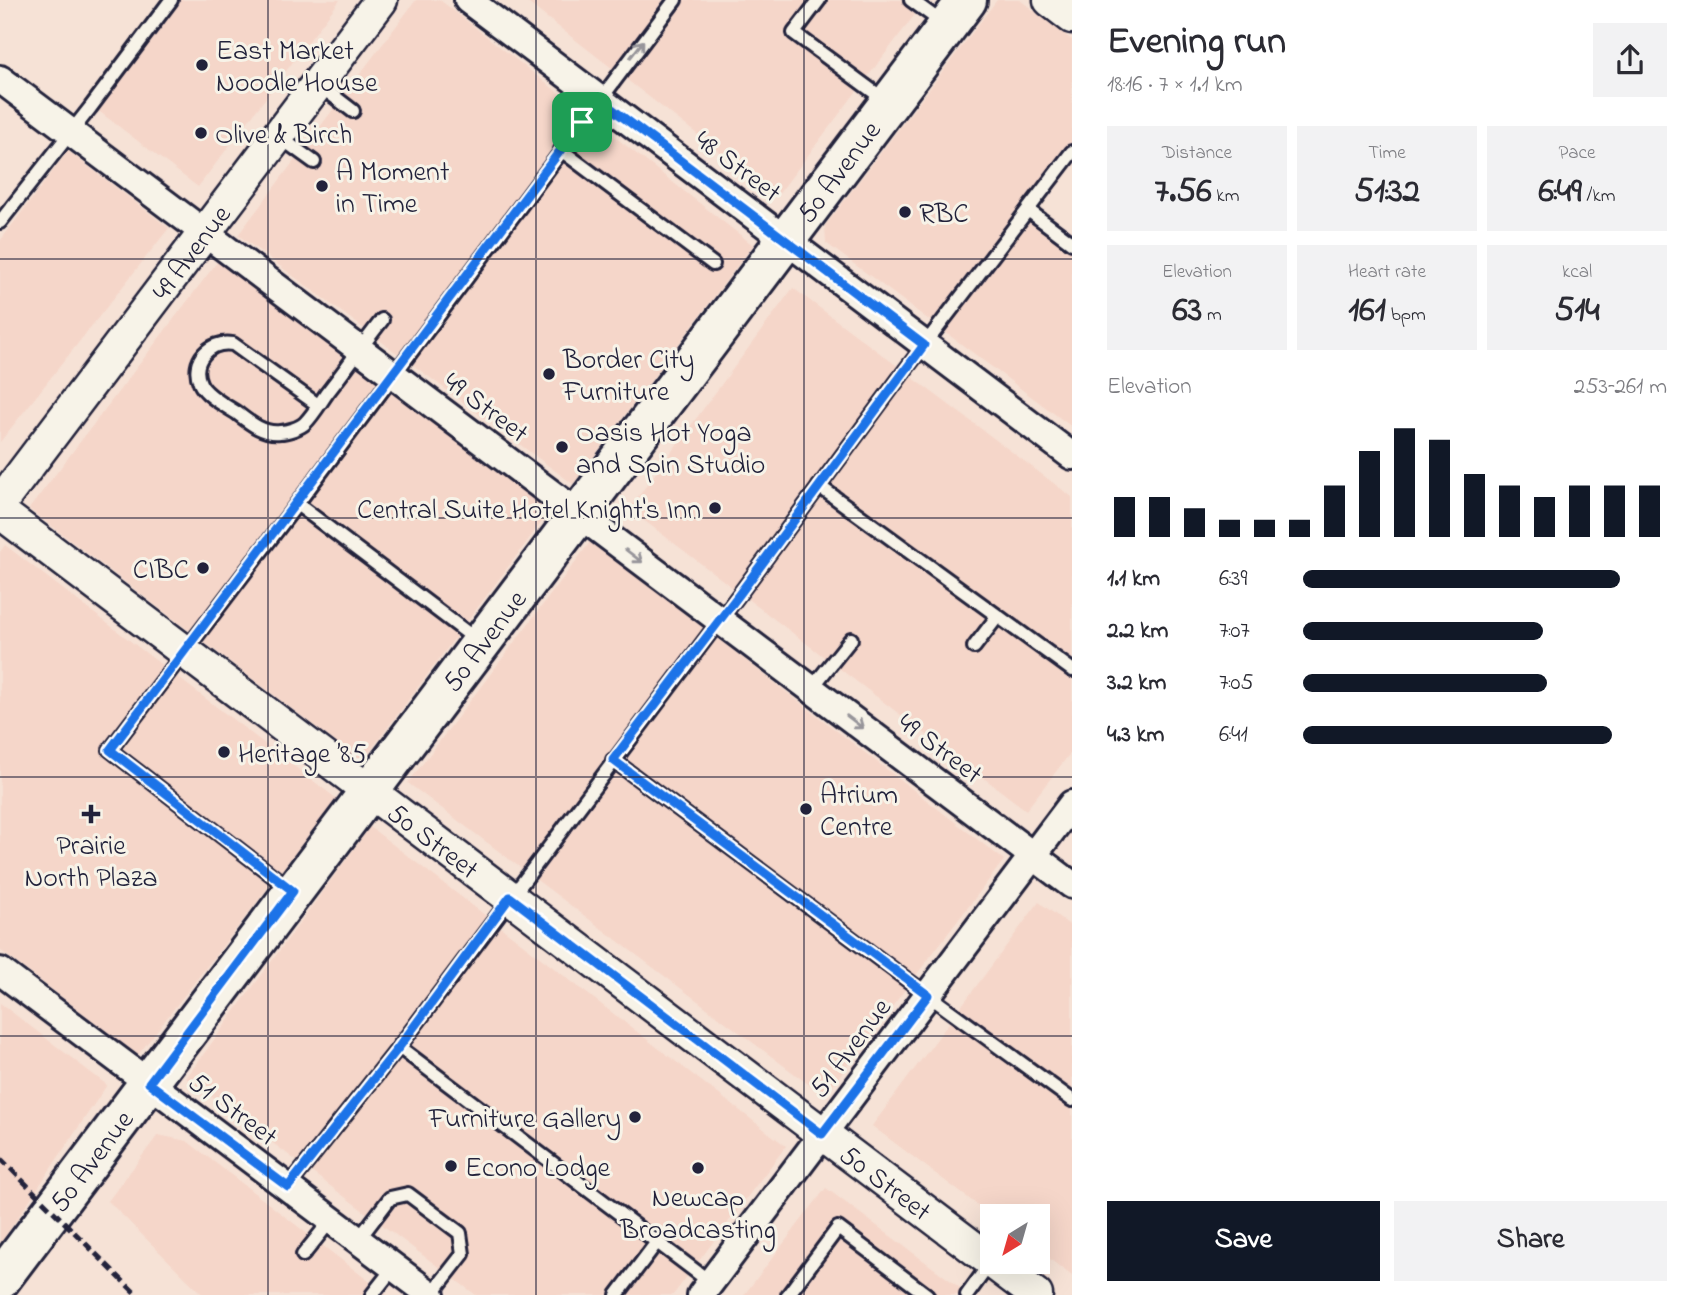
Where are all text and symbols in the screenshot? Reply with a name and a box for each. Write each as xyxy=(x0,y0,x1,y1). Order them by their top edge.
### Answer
text: Evening run xyxy=(1107,15,1286,71)
button: share xyxy=(1593,23,1667,97)
place label: East Market Noodle House xyxy=(216,32,378,105)
one-way arrow xyxy=(630,41,645,59)
marker: East Market Noodle House xyxy=(194,57,210,73)
text: 18:16 · 7 × 1.1 km xyxy=(1107,69,1243,102)
pin xyxy=(552,92,612,152)
icon: arrive xyxy=(563,103,601,141)
street label: 50 Avenue xyxy=(788,113,893,233)
place label: Olive & Birch xyxy=(215,116,352,157)
street label: 48 Street xyxy=(685,121,789,214)
marker: Olive & Birch xyxy=(193,125,209,141)
text: Distance xyxy=(1162,140,1232,167)
text: Time xyxy=(1368,140,1406,167)
text: Pace xyxy=(1558,140,1596,167)
place label: A Moment in Time xyxy=(336,153,449,226)
text: 7.56 xyxy=(1155,167,1212,218)
text: 51:32 xyxy=(1354,167,1420,218)
text: 6:49 xyxy=(1538,167,1582,218)
marker: A Moment in Time xyxy=(314,178,330,194)
text: km xyxy=(1212,183,1239,210)
text: /km xyxy=(1582,183,1616,210)
place label: RBC xyxy=(919,195,969,236)
street label: 49 Avenue xyxy=(143,197,243,311)
marker: RBC xyxy=(897,204,913,220)
text: Elevation xyxy=(1162,259,1232,286)
text: Heart rate xyxy=(1348,259,1426,286)
text: kcal xyxy=(1562,259,1592,286)
text: 63 xyxy=(1172,286,1202,337)
text: 161 xyxy=(1348,286,1386,337)
text: 514 xyxy=(1554,286,1600,337)
text: m xyxy=(1202,302,1222,329)
text: bpm xyxy=(1386,302,1426,329)
place label: Border City Furniture xyxy=(562,341,694,414)
street label: 49 Street xyxy=(434,363,536,455)
marker: Border City Furniture xyxy=(541,366,557,382)
text: Elevation xyxy=(1107,371,1192,404)
text: 253–261 m xyxy=(1574,371,1667,404)
place label: Oasis Hot Yoga and Spin Studio xyxy=(576,414,765,487)
marker: Oasis Hot Yoga and Spin Studio xyxy=(554,439,570,455)
place label: Central Suite Hotel Knight's Inn xyxy=(357,491,701,532)
marker: Central Suite Hotel Knight's Inn xyxy=(707,500,723,516)
one-way arrow xyxy=(624,548,642,563)
place label: CIBC xyxy=(133,551,189,592)
marker: CIBC xyxy=(195,560,211,576)
text: 1.1 km xyxy=(1107,563,1160,596)
text: 6:39 xyxy=(1219,563,1248,596)
street label: 50 Avenue xyxy=(434,582,539,702)
text: 2.2 km xyxy=(1107,615,1168,648)
text: 7:07 xyxy=(1219,615,1250,648)
text: 3.2 km xyxy=(1107,667,1166,700)
text: 7:05 xyxy=(1219,667,1254,700)
street label: 49 Street xyxy=(888,704,990,796)
one-way arrow xyxy=(845,714,864,729)
text: 4.3 km xyxy=(1107,719,1164,752)
text: 6:41 xyxy=(1219,719,1248,752)
place label: Heritage ’85 xyxy=(238,735,367,776)
marker: Heritage ’85 xyxy=(216,744,232,760)
place label: Atrium Centre xyxy=(820,776,898,849)
street label: 50 Street xyxy=(377,795,486,891)
marker: Atrium Centre xyxy=(798,801,814,817)
marker: Prairie North Plaza xyxy=(81,804,101,824)
place label: Prairie North Plaza xyxy=(24,827,158,900)
street label: 51 Avenue xyxy=(801,990,903,1108)
street label: 51 Street xyxy=(179,1064,285,1158)
place label: Furniture Gallery xyxy=(428,1100,621,1141)
street label: 50 Avenue xyxy=(41,1102,146,1222)
marker: Furniture Gallery xyxy=(627,1109,643,1125)
street label: 50 Street xyxy=(830,1136,939,1233)
place label: Econo Lodge xyxy=(465,1149,611,1190)
marker: Econo Lodge xyxy=(443,1158,459,1174)
marker: Newcap Broadcasting xyxy=(690,1160,706,1176)
place label: Newcap Broadcasting xyxy=(619,1179,776,1252)
button: Save xyxy=(1107,1201,1380,1281)
button: Share xyxy=(1394,1201,1667,1281)
north arrow xyxy=(980,1204,1050,1274)
map controls xyxy=(980,1204,1050,1274)

